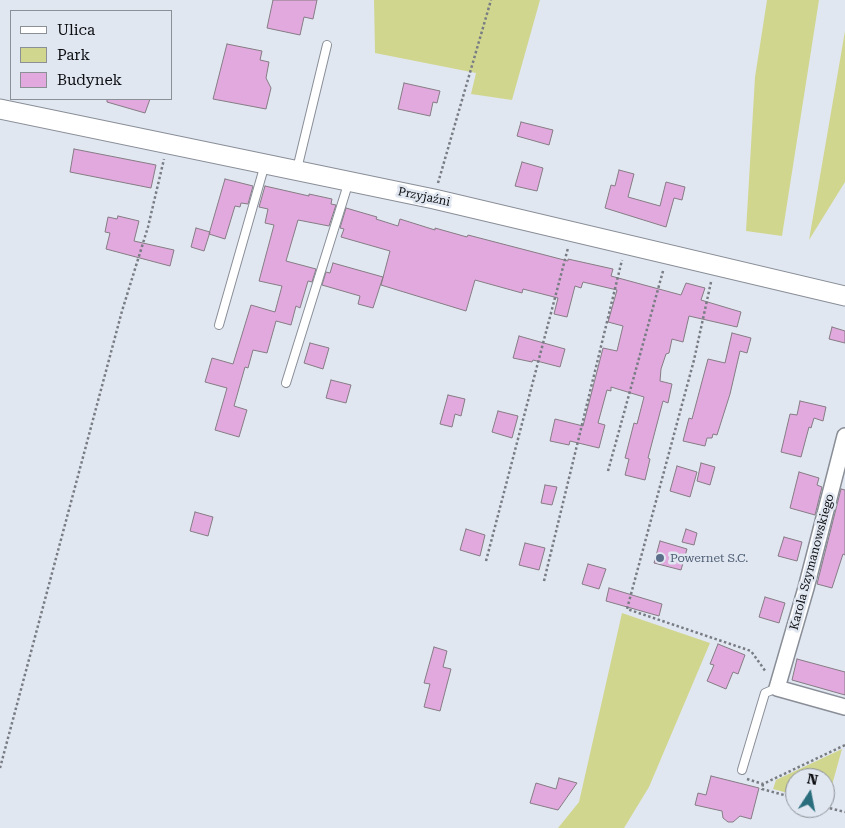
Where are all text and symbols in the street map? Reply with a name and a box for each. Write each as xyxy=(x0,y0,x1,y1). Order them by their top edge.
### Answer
legend xyxy=(10,10,172,100)
text: Ulica xyxy=(57,21,95,39)
text: Park xyxy=(57,46,90,64)
text: Budynek xyxy=(57,71,122,89)
street label: Przyjaźni xyxy=(397,184,451,210)
street label: Karola Szymanowskiego xyxy=(787,492,837,632)
place label: Powernet S.C. xyxy=(670,551,748,565)
marker: Powernet S.C. xyxy=(654,552,666,564)
north arrow xyxy=(785,768,835,818)
text: N xyxy=(806,770,819,788)

